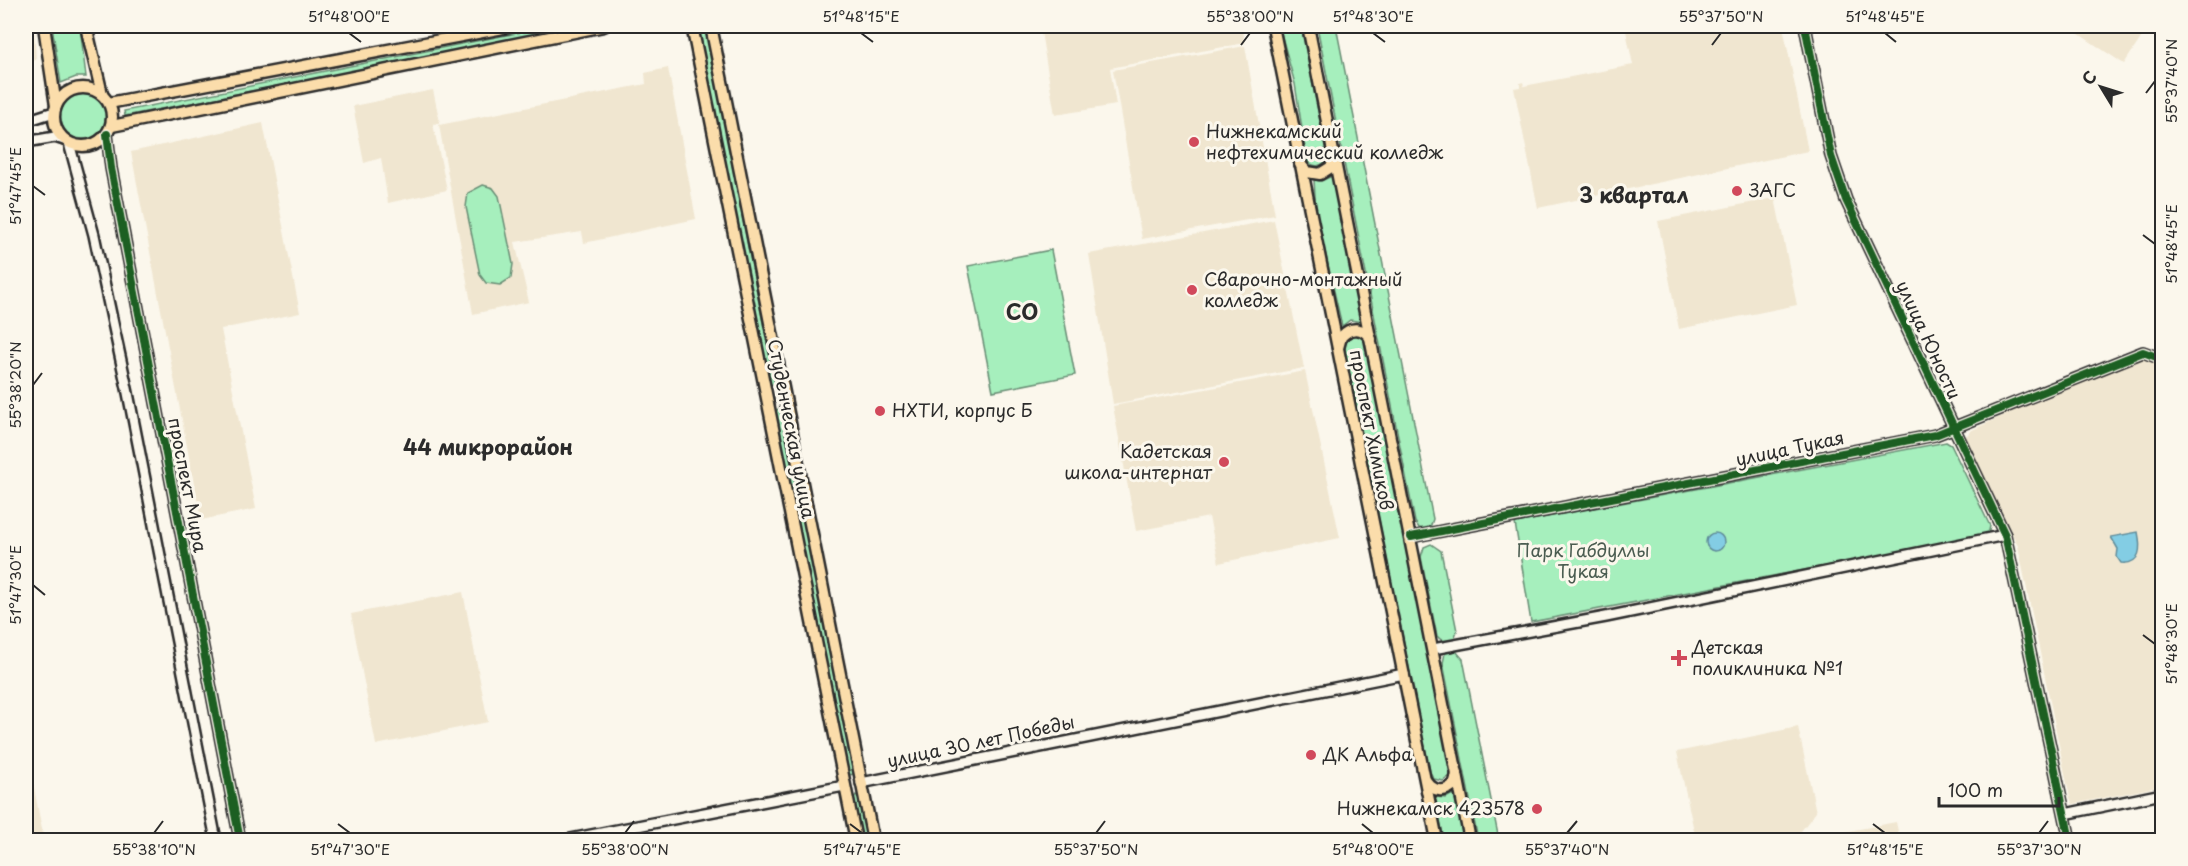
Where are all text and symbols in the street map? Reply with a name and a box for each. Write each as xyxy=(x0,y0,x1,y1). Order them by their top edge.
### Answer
text: 51°48'00"E xyxy=(308,4,390,27)
text: 51°48'15"E xyxy=(822,4,900,27)
text: 55°38'00"N xyxy=(1206,4,1294,27)
text: 51°48'30"E xyxy=(1332,4,1414,27)
text: 55°37'50"N xyxy=(1679,4,1763,27)
text: 51°48'45"E xyxy=(1845,4,1925,27)
text: 55°37'40"N xyxy=(2159,38,2182,124)
north arrow xyxy=(2071,57,2131,117)
text: С xyxy=(2075,65,2102,89)
place label: Нижнекамский нефтехимический колледж xyxy=(1206,117,1444,165)
marker: Нижнекамский нефтехимический колледж xyxy=(1187,135,1201,149)
text: 51°47'45"E xyxy=(3,147,26,225)
place label: ЗАГС xyxy=(1748,176,1796,203)
district label: 3 квартал xyxy=(1579,178,1689,210)
marker: ЗАГС xyxy=(1730,184,1744,198)
text: 51°48'45"E xyxy=(2159,204,2182,284)
place label: Сварочно-монтажный колледж xyxy=(1204,265,1402,313)
street label: улица Юности xyxy=(1890,276,1969,403)
marker: Сварочно-монтажный колледж xyxy=(1185,283,1199,297)
district label: СО xyxy=(1006,295,1038,327)
street label: Студенческая улица xyxy=(762,337,823,522)
text: 55°38'20"N xyxy=(3,341,26,429)
street label: проспект Химиков xyxy=(1344,347,1401,512)
place label: НХТИ, корпус Б xyxy=(892,396,1033,423)
marker: НХТИ, корпус Б xyxy=(873,404,887,418)
street label: проспект Мира xyxy=(162,415,215,555)
street label: улица Тукая xyxy=(1733,423,1846,472)
district label: 44 микрорайон xyxy=(403,430,573,462)
place label: Кадетская школа-интернат xyxy=(1064,437,1213,485)
marker: Кадетская школа-интернат xyxy=(1217,455,1231,469)
park label: Парк Габдуллы Тукая xyxy=(1517,536,1649,584)
text: 51°47'30"E xyxy=(3,545,26,625)
text: 51°48'30"E xyxy=(2159,603,2182,685)
place label: Детская поликлиника №1 xyxy=(1691,633,1843,681)
marker: Детская поликлиника №1 xyxy=(1670,649,1688,667)
street label: улица 30 лет Победы xyxy=(884,707,1077,774)
place label: ДК Альфа xyxy=(1322,740,1413,767)
marker: ДК Альфа xyxy=(1304,748,1318,762)
scale bar xyxy=(1939,770,2059,808)
text: 100 m xyxy=(1948,776,2003,803)
place label: Нижнекамск 423578 xyxy=(1337,794,1525,821)
marker: Нижнекамск 423578 xyxy=(1530,802,1544,816)
text: 55°38'10"N xyxy=(112,837,196,860)
text: 51°47'30"E xyxy=(310,837,390,860)
text: 55°38'00"N xyxy=(581,837,669,860)
text: 51°47'45"E xyxy=(823,837,901,860)
text: 55°37'50"N xyxy=(1054,837,1138,860)
text: 51°48'00"E xyxy=(1332,837,1414,860)
text: 55°37'40"N xyxy=(1524,837,1610,860)
text: 51°48'15"E xyxy=(1846,837,1924,860)
text: 55°37'30"N xyxy=(1996,837,2082,860)

